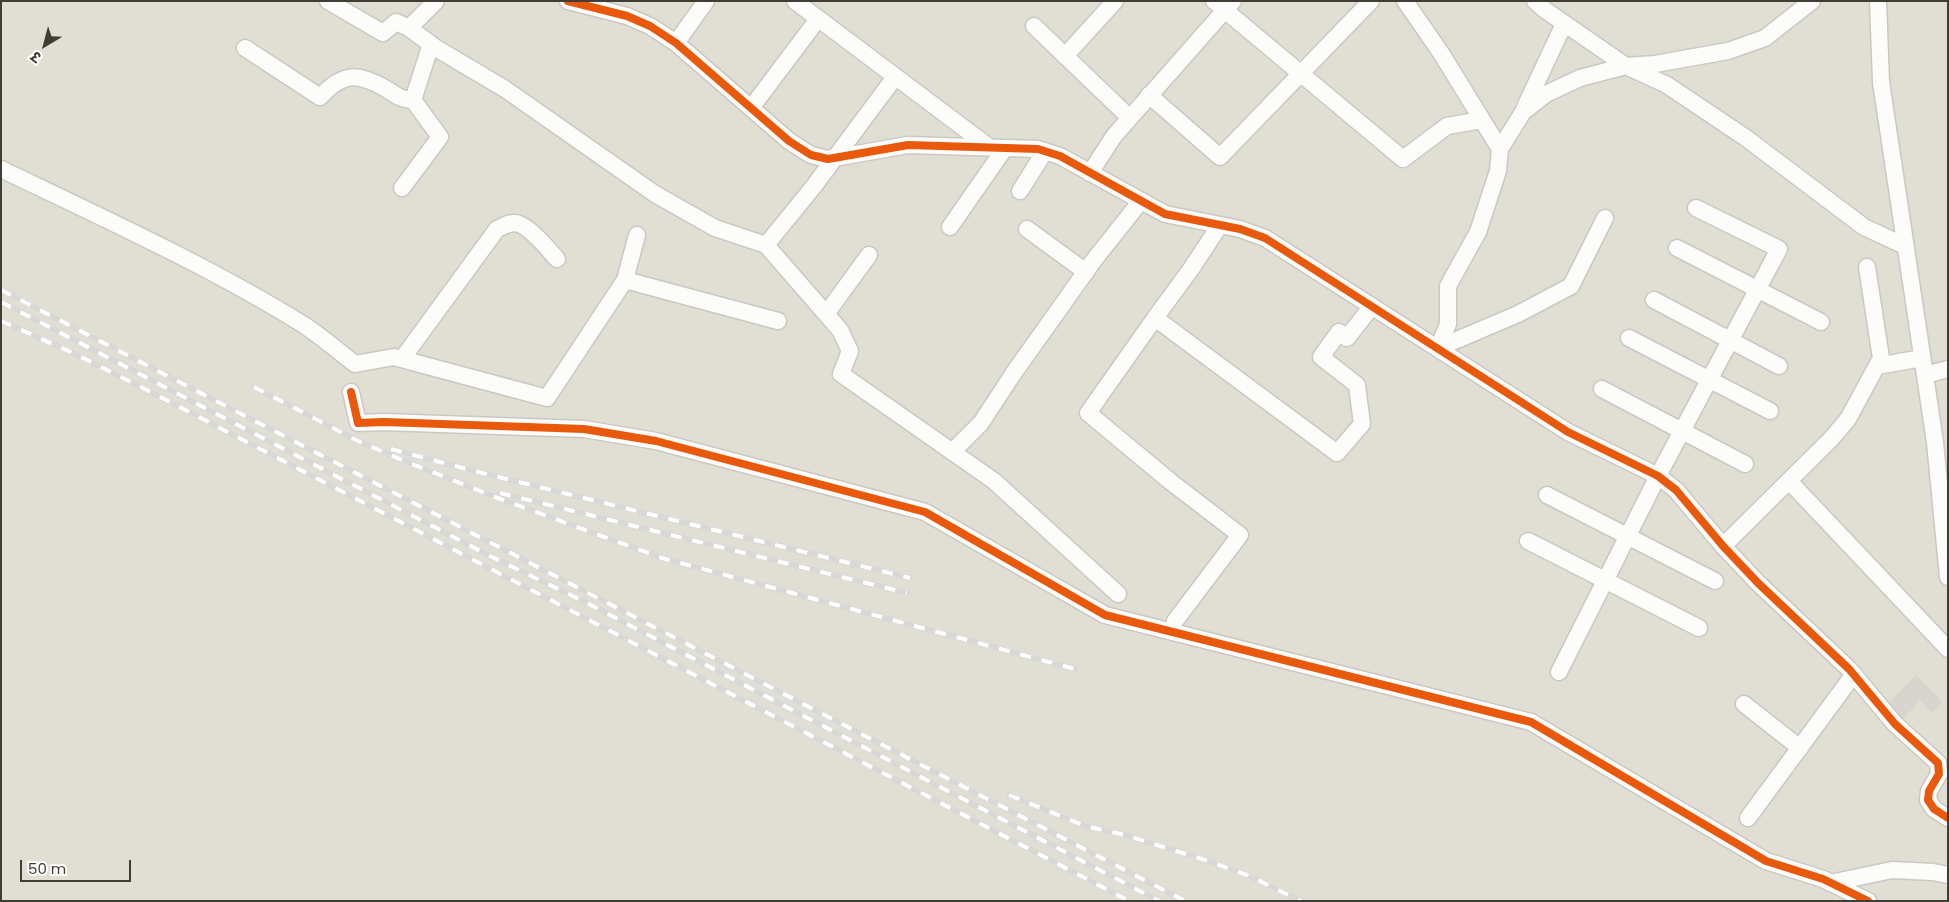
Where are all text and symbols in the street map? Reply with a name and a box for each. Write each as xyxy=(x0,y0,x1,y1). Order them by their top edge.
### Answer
north arrow xyxy=(20,20,70,70)
text: उ xyxy=(27,47,45,67)
scale bar xyxy=(22,850,134,882)
text: 50 m xyxy=(28,858,66,879)

